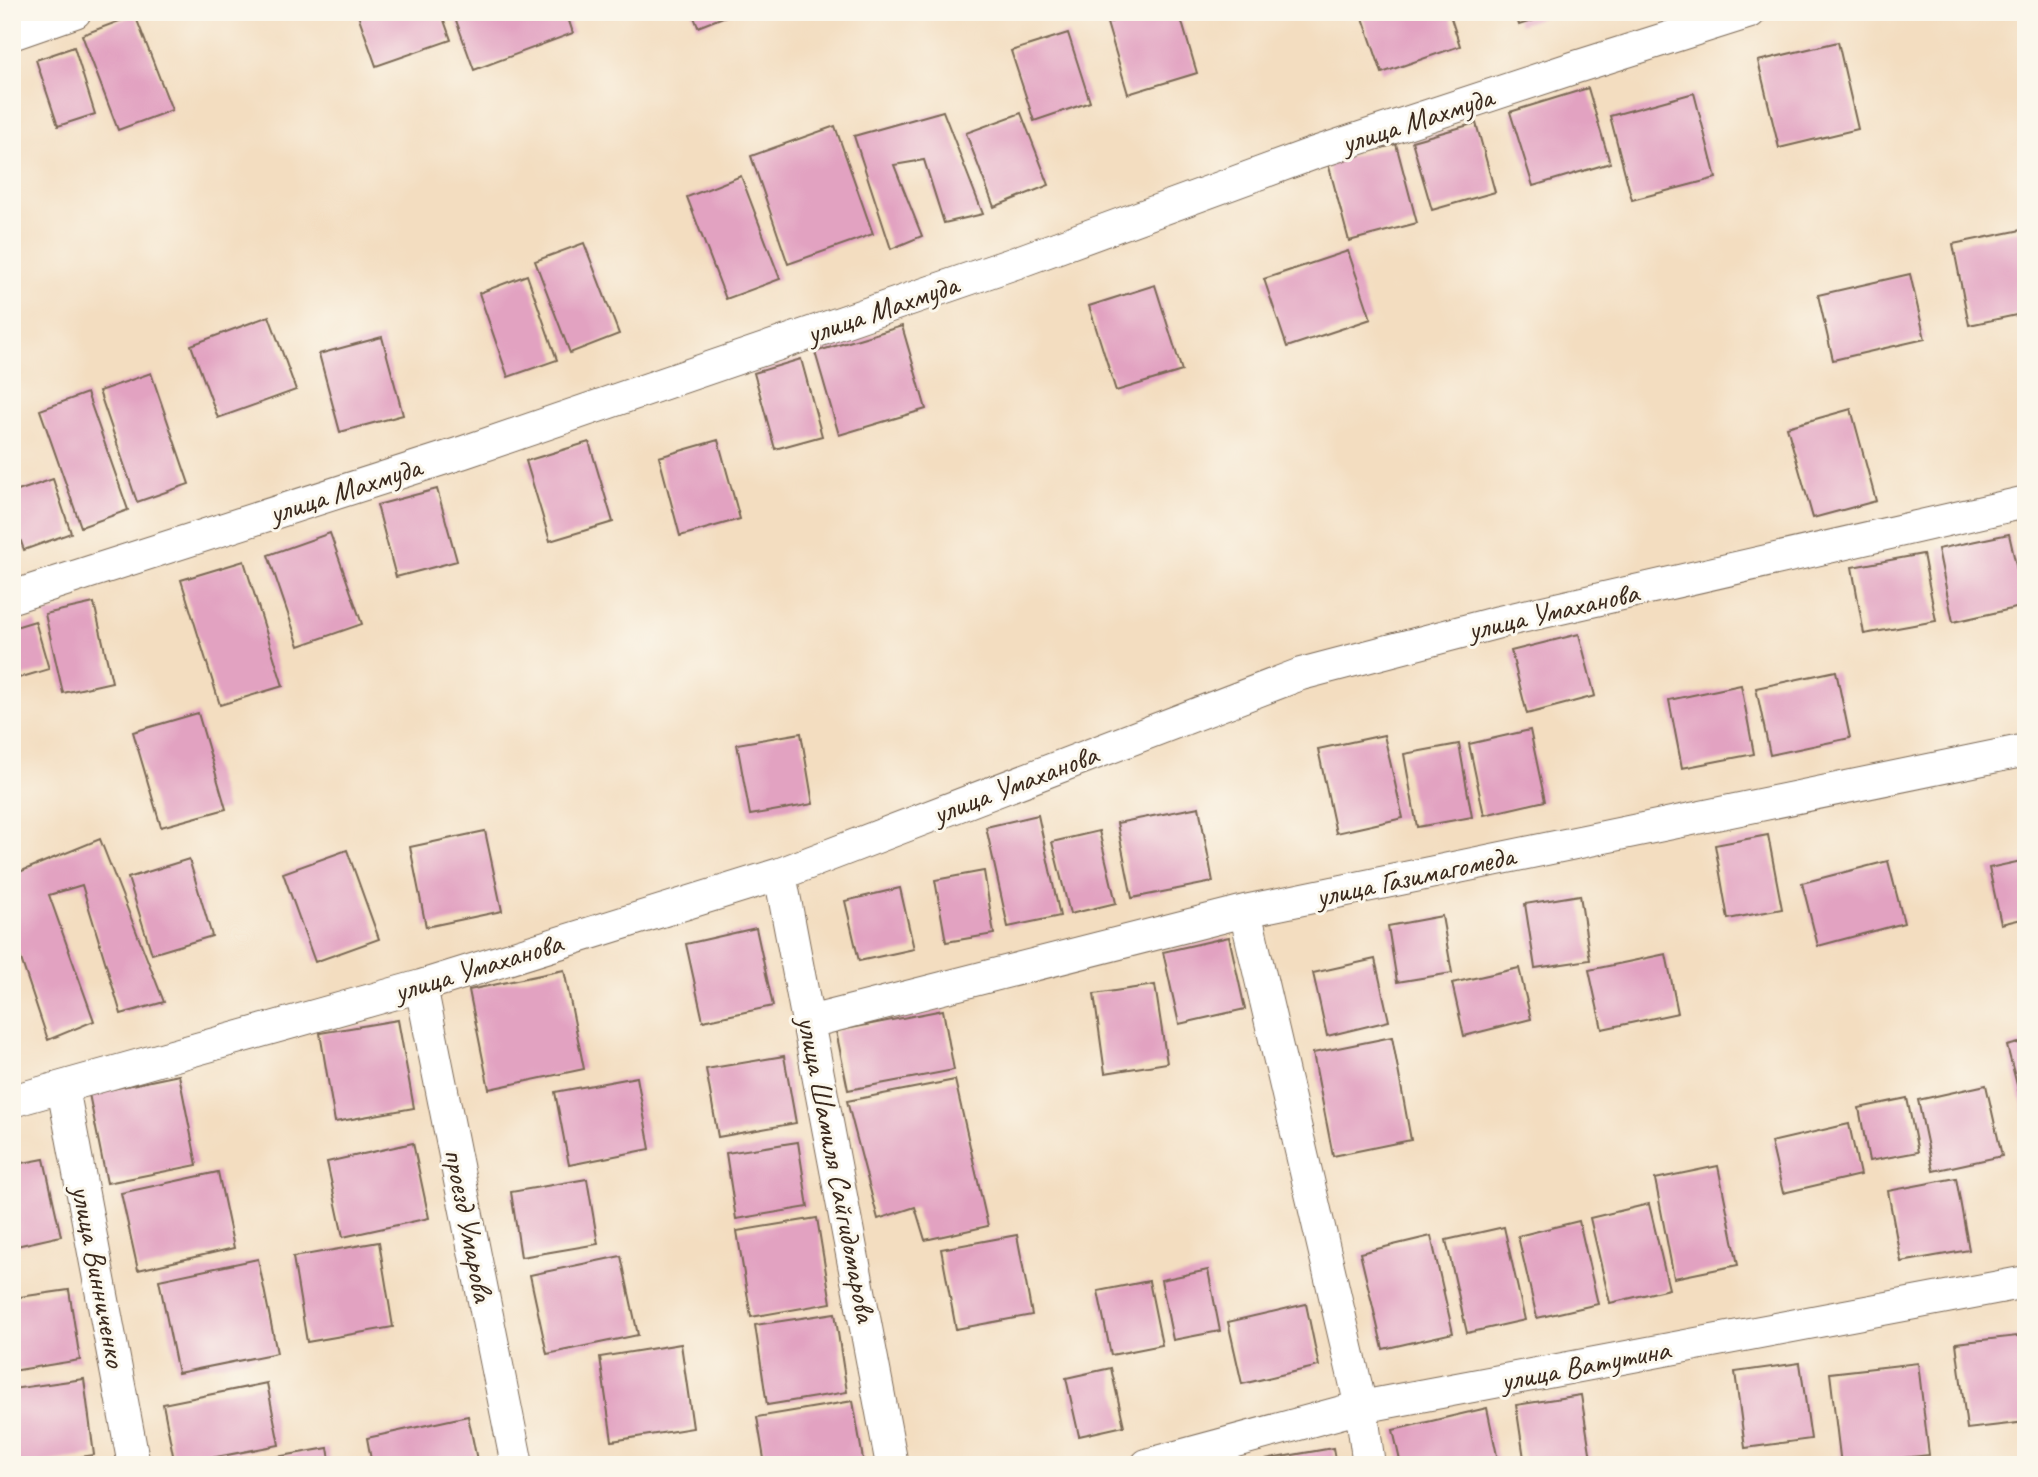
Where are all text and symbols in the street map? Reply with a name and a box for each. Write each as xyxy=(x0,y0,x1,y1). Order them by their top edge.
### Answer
street label: улица Махмуда xyxy=(1334,77,1500,163)
street label: улица Махмуда xyxy=(799,264,965,353)
street label: улица Махмуда xyxy=(262,447,428,533)
street label: улица Умаханова xyxy=(1462,573,1644,650)
street label: улица Умаханова xyxy=(925,734,1105,834)
street label: улица Газимагомеда xyxy=(1310,836,1520,916)
street label: улица Умаханова xyxy=(387,923,568,1011)
street label: улица Шамиля Сайгидомарова xyxy=(788,1011,886,1327)
street label: проезд Умарова xyxy=(436,1145,503,1307)
street label: улица Винниченко xyxy=(62,1180,135,1371)
street label: улица Ватутина xyxy=(1495,1330,1675,1400)

